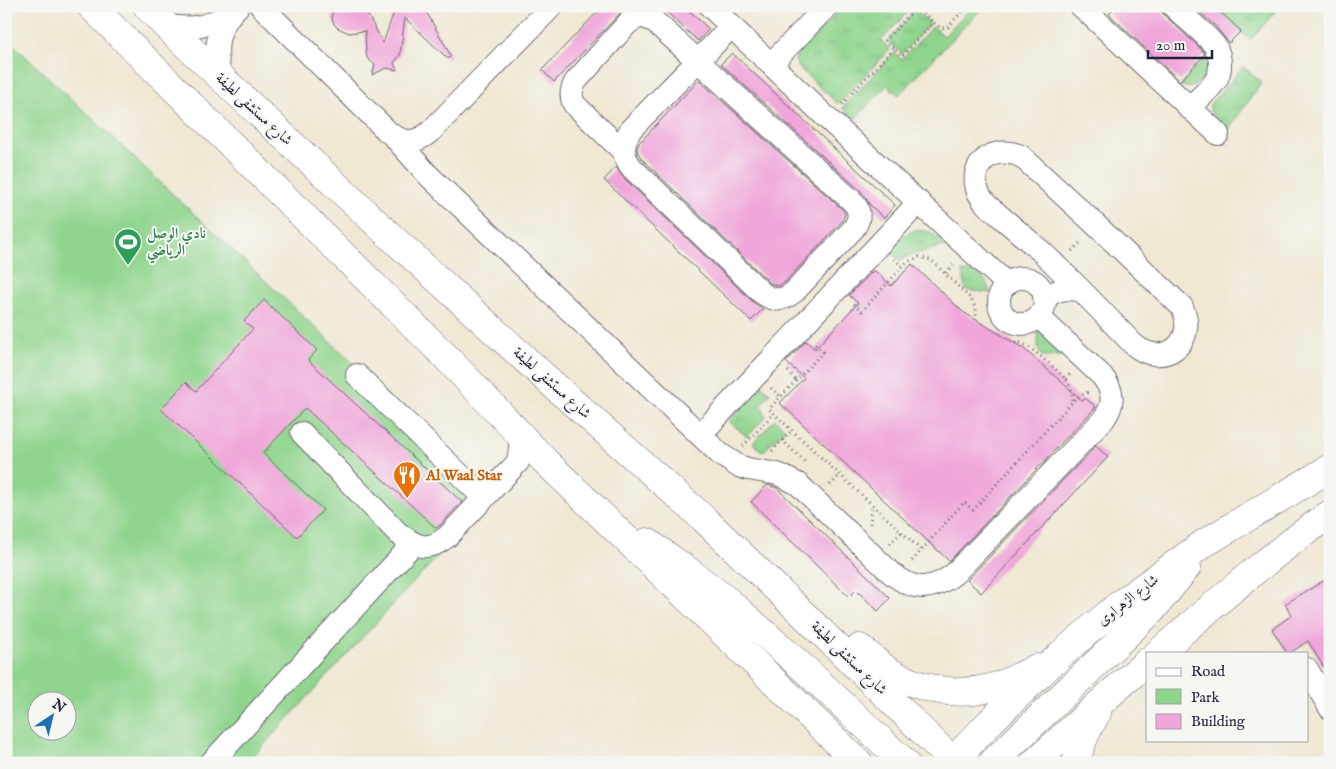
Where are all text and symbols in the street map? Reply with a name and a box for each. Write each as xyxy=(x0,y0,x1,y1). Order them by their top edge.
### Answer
scale bar xyxy=(1148,28,1212,60)
text: 20 m xyxy=(1156,36,1186,55)
street label: شارع مستشفى لطيفة xyxy=(209,68,297,152)
place label: نادي الوصل الرياضي xyxy=(147,224,206,264)
sports icon: نادي الوصل الرياضي xyxy=(113,227,143,266)
street label: شارع مستشفى لطيفة xyxy=(507,343,595,425)
restaurant icon: Al Waal Star xyxy=(392,460,422,499)
place label: Al Waal Star xyxy=(425,466,503,485)
street label: شارع الزهراوى xyxy=(1093,570,1164,632)
street label: شارع مستشفى لطيفة xyxy=(805,617,891,701)
legend xyxy=(1146,652,1308,742)
text: Road xyxy=(1191,662,1226,681)
text: Park xyxy=(1191,688,1221,707)
north arrow xyxy=(28,692,78,742)
text: N xyxy=(48,695,69,717)
text: Building xyxy=(1191,712,1246,731)

